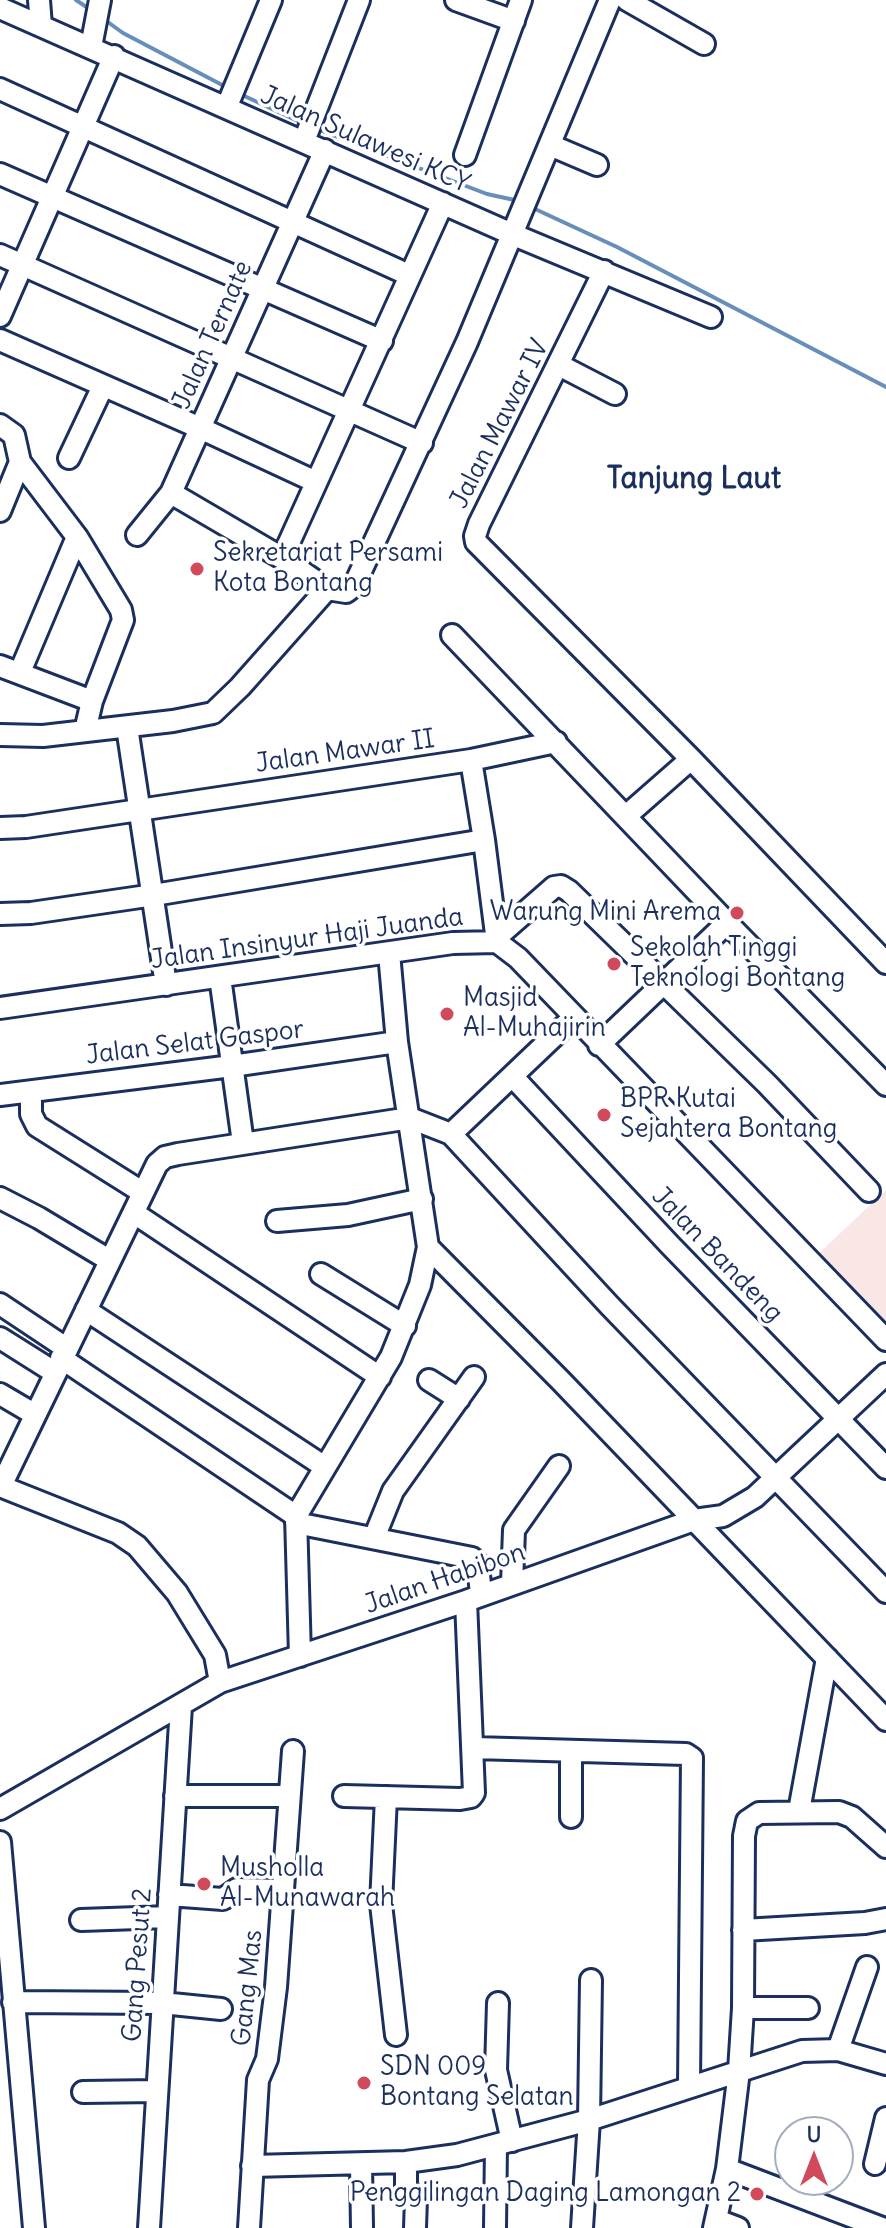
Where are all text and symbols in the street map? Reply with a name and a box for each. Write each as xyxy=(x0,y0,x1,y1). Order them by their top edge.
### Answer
street label: Jalan Sulawesi KCY xyxy=(256,80,474,200)
street label: Jalan Ternate xyxy=(166,256,260,414)
street label: Jalan Mawar IV xyxy=(444,334,556,514)
district label: Tanjung Laut xyxy=(607,461,781,497)
place label: Sekretariat Persami Kota Bontang xyxy=(213,538,443,600)
marker: Sekretariat Persami Kota Bontang xyxy=(188,560,206,578)
street label: Jalan Mawar II xyxy=(253,724,437,780)
place label: Warung Mini Arema xyxy=(490,897,721,929)
street label: Jalan Insinyur Haji Juanda xyxy=(149,902,465,976)
marker: Warung Mini Arema xyxy=(728,904,746,922)
place label: Sekolah Tinggi Teknologi Bontang xyxy=(630,933,845,994)
marker: Sekolah Tinggi Teknologi Bontang xyxy=(605,955,623,973)
place label: Masjid Al-Muhajirin xyxy=(463,983,606,1044)
marker: Masjid Al-Muhajirin xyxy=(438,1005,456,1023)
street label: Jalan Selat Gaspor xyxy=(84,1014,306,1072)
place label: BPR Kutai Sejahtera Bontang xyxy=(620,1084,837,1146)
marker: BPR Kutai Sejahtera Bontang xyxy=(595,1106,613,1124)
street label: Jalan Bandeng xyxy=(645,1181,789,1329)
street label: Jalan Habibon xyxy=(361,1537,529,1621)
place label: Musholla Al-Munawarah xyxy=(220,1853,395,1914)
marker: Musholla Al-Munawarah xyxy=(195,1875,213,1893)
street label: Gang Pesut 2 xyxy=(117,1887,159,2043)
street label: Gang Mas xyxy=(226,1928,270,2048)
place label: SDN 009 Bontang Selatan xyxy=(380,2052,574,2114)
marker: SDN 009 Bontang Selatan xyxy=(355,2074,373,2092)
north arrow xyxy=(774,2116,854,2196)
text: U xyxy=(806,2120,822,2148)
place label: Penggilingan Daging Lamongan 2 xyxy=(350,2178,741,2210)
marker: Penggilingan Daging Lamongan 2 xyxy=(748,2185,766,2203)

